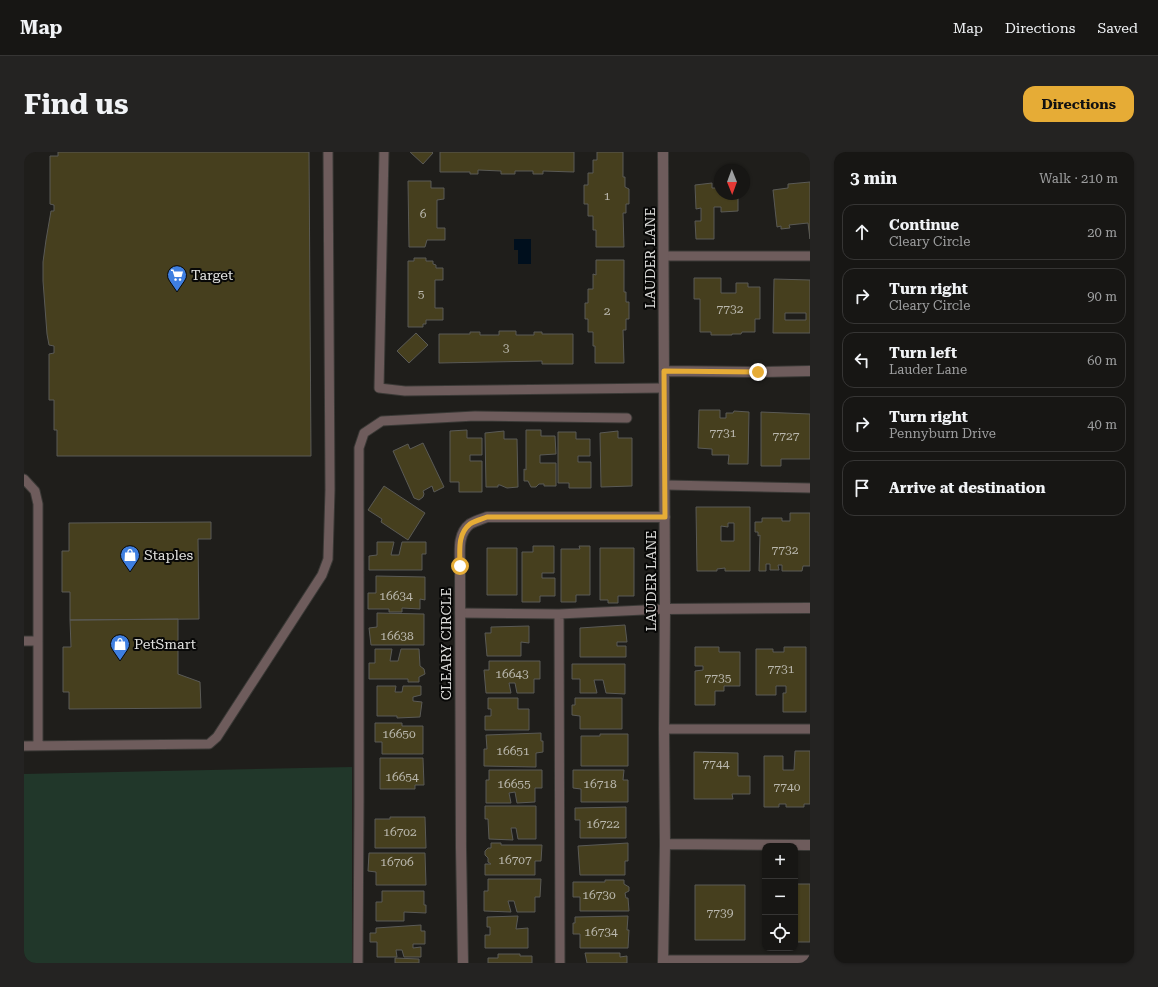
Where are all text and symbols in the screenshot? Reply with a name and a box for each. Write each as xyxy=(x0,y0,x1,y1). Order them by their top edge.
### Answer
text: Map xyxy=(20,16,62,39)
text: Map xyxy=(953,20,983,36)
text: Directions xyxy=(1005,20,1075,36)
text: Saved xyxy=(1097,20,1138,36)
button: Directions xyxy=(1023,86,1134,122)
text: Find us xyxy=(24,88,128,121)
north arrow xyxy=(714,164,750,200)
text: 3 min xyxy=(850,168,897,188)
text: Walk · 210 m xyxy=(1039,171,1118,186)
house number: 1 xyxy=(604,189,611,203)
house number: 6 xyxy=(420,207,427,221)
street label: LAUDER LANE xyxy=(642,207,658,309)
text: Continue xyxy=(889,216,959,234)
icon: ahead xyxy=(851,221,873,243)
text: 20 m xyxy=(1087,225,1117,240)
text: Cleary Circle xyxy=(889,234,970,249)
supermarket icon: Target xyxy=(166,264,188,292)
place label: Target xyxy=(191,267,233,283)
text: Turn right xyxy=(889,280,968,298)
icon: right xyxy=(851,285,873,307)
house number: 5 xyxy=(418,287,425,301)
text: 90 m xyxy=(1087,289,1117,304)
text: Cleary Circle xyxy=(889,298,970,313)
house number: 7732 xyxy=(717,302,744,316)
house number: 2 xyxy=(604,304,611,318)
house number: 3 xyxy=(503,341,510,355)
text: Turn left xyxy=(889,344,957,362)
icon: left xyxy=(851,349,873,371)
text: 60 m xyxy=(1087,353,1117,368)
text: Lauder Lane xyxy=(889,362,967,377)
route end xyxy=(749,363,767,381)
text: Turn right xyxy=(889,408,968,426)
icon: right xyxy=(851,413,873,435)
text: 40 m xyxy=(1087,417,1117,432)
house number: 7731 xyxy=(710,426,737,440)
text: Pennyburn Drive xyxy=(889,426,996,441)
house number: 7727 xyxy=(773,429,800,443)
icon: arrive xyxy=(851,477,873,499)
text: Arrive at destination xyxy=(889,479,1045,497)
street label: LAUDER LANE xyxy=(643,530,659,632)
house number: 7732 xyxy=(772,543,799,557)
shop icon: Staples xyxy=(119,544,141,572)
place label: Staples xyxy=(144,547,194,563)
route start xyxy=(451,557,469,575)
street label: CLEARY CIRCLE xyxy=(438,588,454,700)
house number: 16634 xyxy=(379,589,413,603)
house number: 16638 xyxy=(380,629,414,643)
shop icon: PetSmart xyxy=(109,633,131,661)
place label: PetSmart xyxy=(134,636,196,652)
house number: 7731 xyxy=(768,662,795,676)
house number: 16643 xyxy=(495,667,529,681)
house number: 7735 xyxy=(705,671,732,685)
house number: 16650 xyxy=(382,727,416,741)
house number: 16651 xyxy=(496,744,530,758)
house number: 7744 xyxy=(703,757,730,771)
house number: 16654 xyxy=(385,770,419,784)
house number: 16655 xyxy=(497,777,531,791)
house number: 16718 xyxy=(583,777,617,791)
house number: 7740 xyxy=(774,780,801,794)
house number: 16722 xyxy=(586,817,620,831)
house number: 16702 xyxy=(383,825,417,839)
map controls xyxy=(762,843,798,951)
button: + xyxy=(762,843,798,879)
house number: 16707 xyxy=(498,853,532,867)
house number: 16706 xyxy=(380,855,414,869)
button: − xyxy=(762,879,798,915)
house number: 16730 xyxy=(582,888,616,902)
house number: 7739 xyxy=(707,906,734,920)
button: locate xyxy=(762,915,798,951)
house number: 16734 xyxy=(584,925,618,939)

